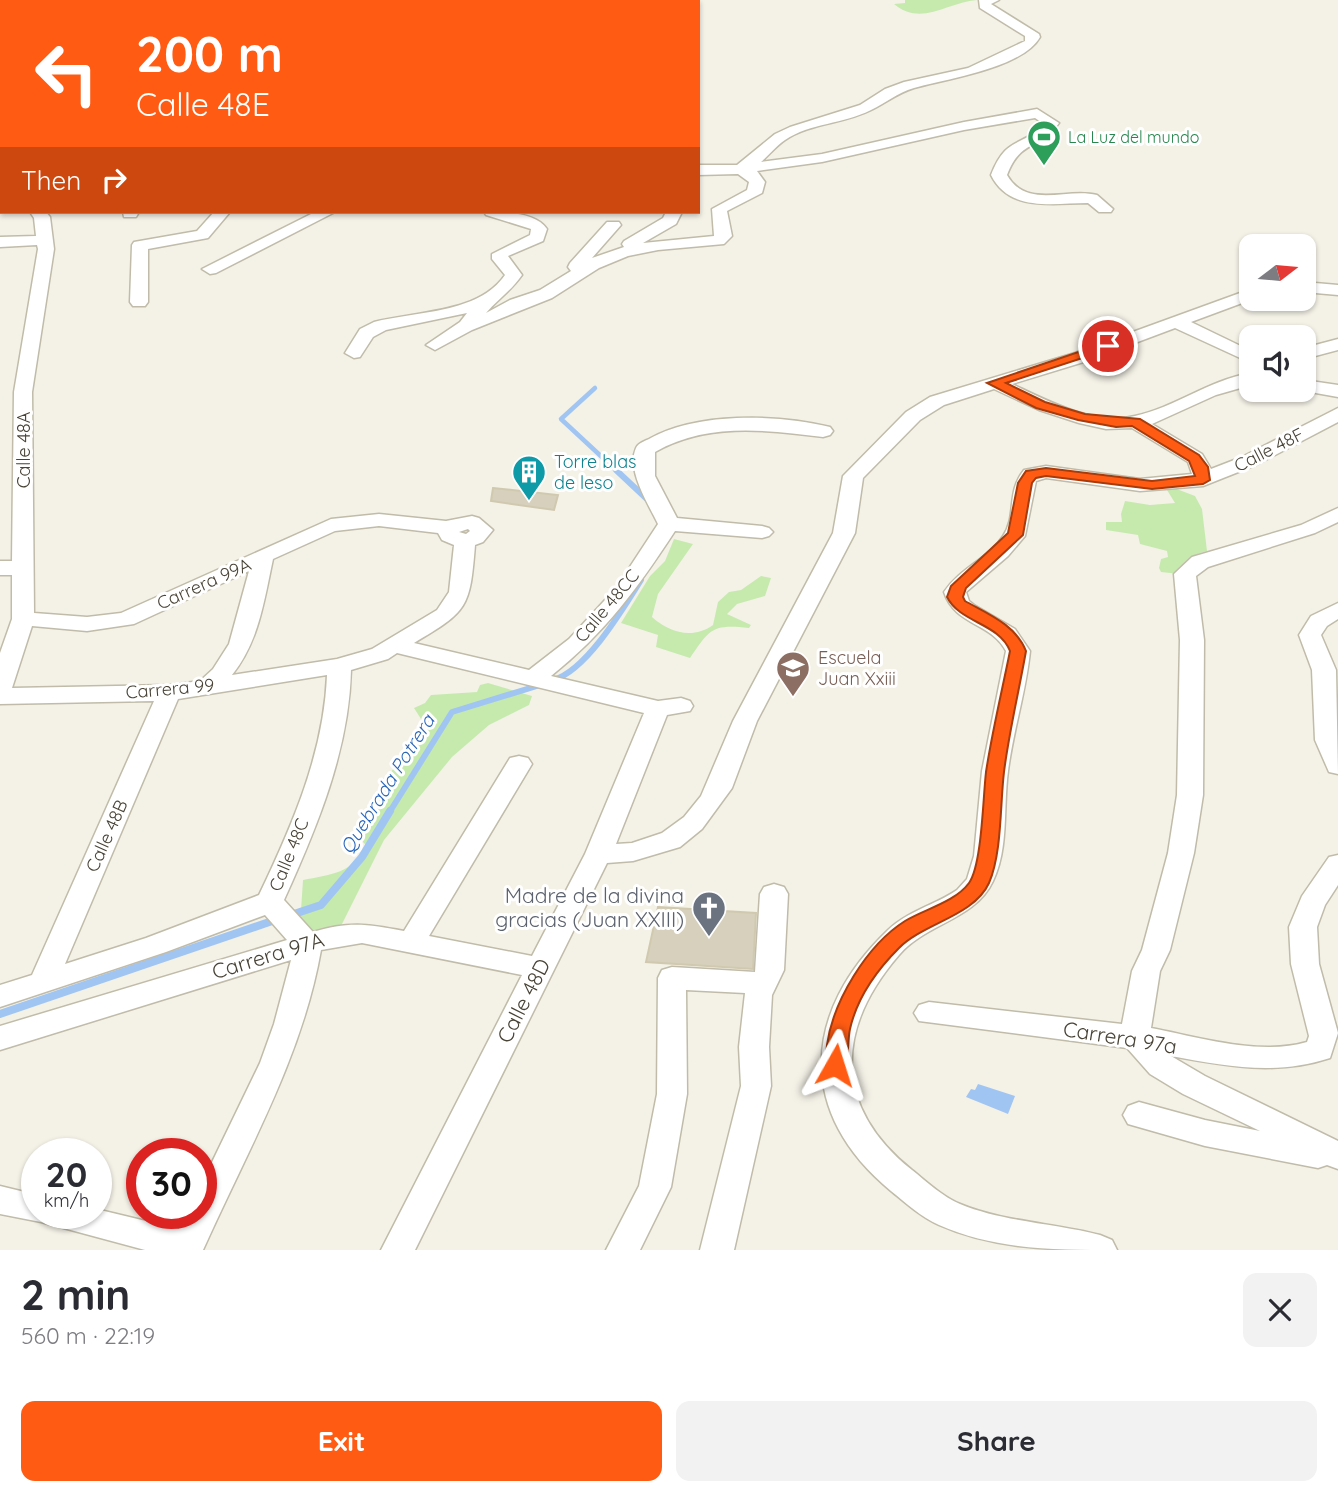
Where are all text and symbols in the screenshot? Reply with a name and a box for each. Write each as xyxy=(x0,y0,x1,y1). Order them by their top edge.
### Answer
text: 200 m xyxy=(136,23,283,84)
icon: left xyxy=(21,28,112,119)
text: Calle 48E xyxy=(136,84,270,124)
sports icon: La Luz del mundo xyxy=(1025,118,1063,167)
place label: La Luz del mundo xyxy=(1068,127,1199,147)
icon: right xyxy=(95,161,133,199)
text: Then xyxy=(21,164,81,197)
north arrow xyxy=(1239,234,1316,312)
map controls xyxy=(1239,234,1316,402)
pin xyxy=(1078,316,1138,376)
button: sound xyxy=(1239,325,1316,402)
icon: arrive xyxy=(1089,327,1127,365)
street label: Calle 48A xyxy=(12,411,35,488)
street label: Calle 48F xyxy=(1230,422,1308,477)
place label: Torre blas de leso xyxy=(554,450,637,494)
building icon: Torre blas de leso xyxy=(510,453,548,502)
street label: Carrera 99A xyxy=(153,552,255,615)
street label: Calle 48CC xyxy=(569,564,644,647)
place label: Escuela Juan Xxiii xyxy=(818,646,896,690)
school or university icon: Escuela Juan Xxiii xyxy=(774,649,812,698)
street label: Carrera 99 xyxy=(125,673,215,704)
water label: Quebrada Potrera xyxy=(334,709,440,858)
street label: Calle 48B xyxy=(80,796,133,876)
street label: Calle 48C xyxy=(263,815,314,895)
place label: Madre de la divina gracias (Juan XXIII) xyxy=(495,882,684,932)
church icon: Madre de la divina gracias (Juan XXIII) xyxy=(690,889,728,938)
street label: Carrera 97A xyxy=(209,926,327,984)
street label: Calle 48D xyxy=(491,954,555,1047)
street label: Carrera 97a xyxy=(1061,1015,1179,1059)
position arrow xyxy=(798,1028,872,1102)
speed limit sign: 30 xyxy=(126,1138,217,1229)
text: 20 xyxy=(46,1152,87,1196)
text: km/h xyxy=(44,1189,89,1212)
text: 2 min xyxy=(21,1268,130,1321)
button: close xyxy=(1243,1273,1317,1347)
text: 560 m · 22:19 xyxy=(21,1321,155,1350)
button: Exit xyxy=(21,1401,662,1481)
button: Share xyxy=(676,1401,1317,1481)

